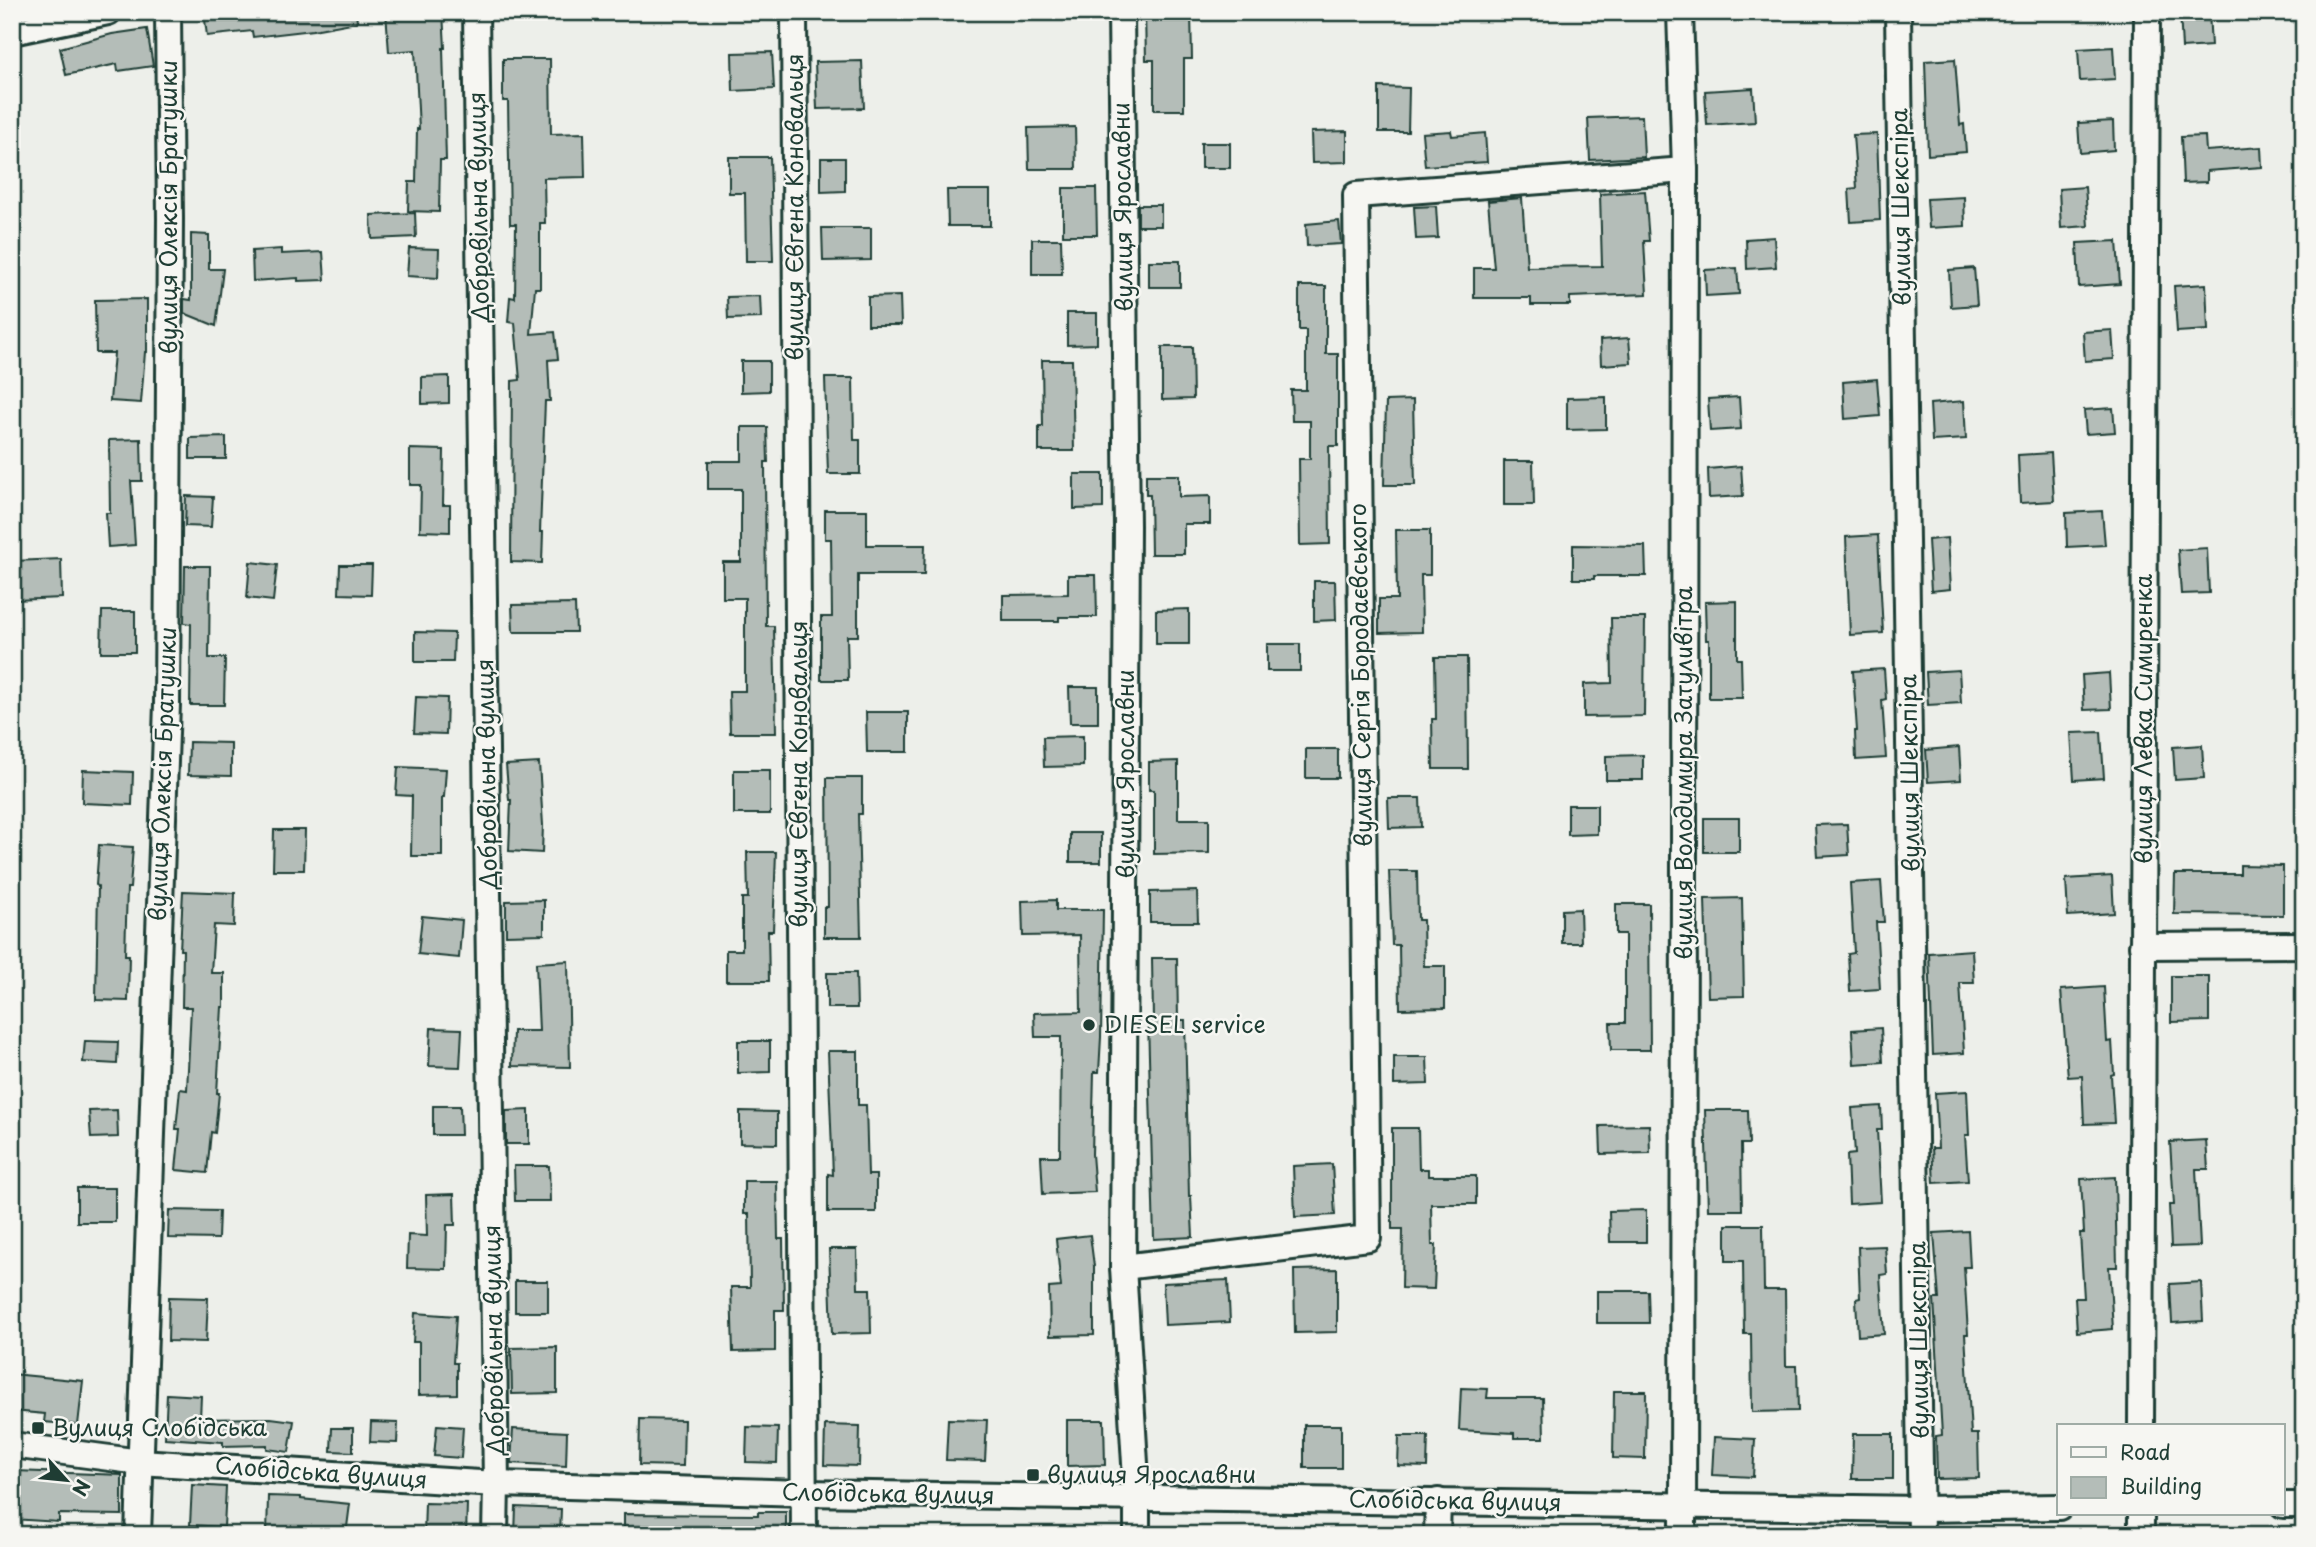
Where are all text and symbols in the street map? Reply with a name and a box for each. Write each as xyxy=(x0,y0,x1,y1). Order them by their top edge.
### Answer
street label: вулиця Євгена Коновальця xyxy=(776,53,811,361)
street label: вулиця Олексія Братушки xyxy=(150,60,185,354)
street label: Добровільна вулиця xyxy=(458,91,497,324)
street label: вулиця Ярославни xyxy=(1102,102,1141,312)
street label: вулиця Шекспіра xyxy=(1880,107,1919,306)
street label: вулиця Сергія Бородаєвського xyxy=(1339,503,1380,847)
street label: вулиця Левка Симиренка xyxy=(2125,573,2160,864)
street label: вулиця Володимира Затуливітра xyxy=(1665,586,1700,960)
street label: вулиця Євгена Коновальця xyxy=(780,620,815,928)
street label: вулиця Олексія Братушки xyxy=(139,626,184,922)
street label: Добровільна вулиця xyxy=(466,658,505,891)
street label: вулиця Ярославни xyxy=(1107,669,1142,879)
street label: вулиця Шекспіра xyxy=(1889,673,1928,872)
place label: DIESEL service xyxy=(1103,1006,1266,1041)
marker: DIESEL service xyxy=(1081,1017,1097,1033)
street label: Добровільна вулиця xyxy=(473,1224,512,1457)
street label: вулиця Шекспіра xyxy=(1898,1240,1937,1439)
place label: Вулиця Слобідська xyxy=(52,1409,268,1444)
marker: Вулиця Слобідська xyxy=(30,1420,46,1436)
legend xyxy=(2057,1424,2284,1516)
text: Road xyxy=(2120,1435,2171,1467)
north arrow xyxy=(32,1446,102,1516)
street label: Слобідська вулиця xyxy=(214,1447,429,1496)
place label: вулиця Ярославни xyxy=(1047,1456,1256,1491)
marker: вулиця Ярославни xyxy=(1025,1467,1041,1483)
text: Building xyxy=(2120,1469,2202,1501)
street label: Слобідська вулиця xyxy=(781,1473,995,1512)
text: N xyxy=(66,1475,98,1501)
street label: Слобідська вулиця xyxy=(1348,1480,1562,1519)

